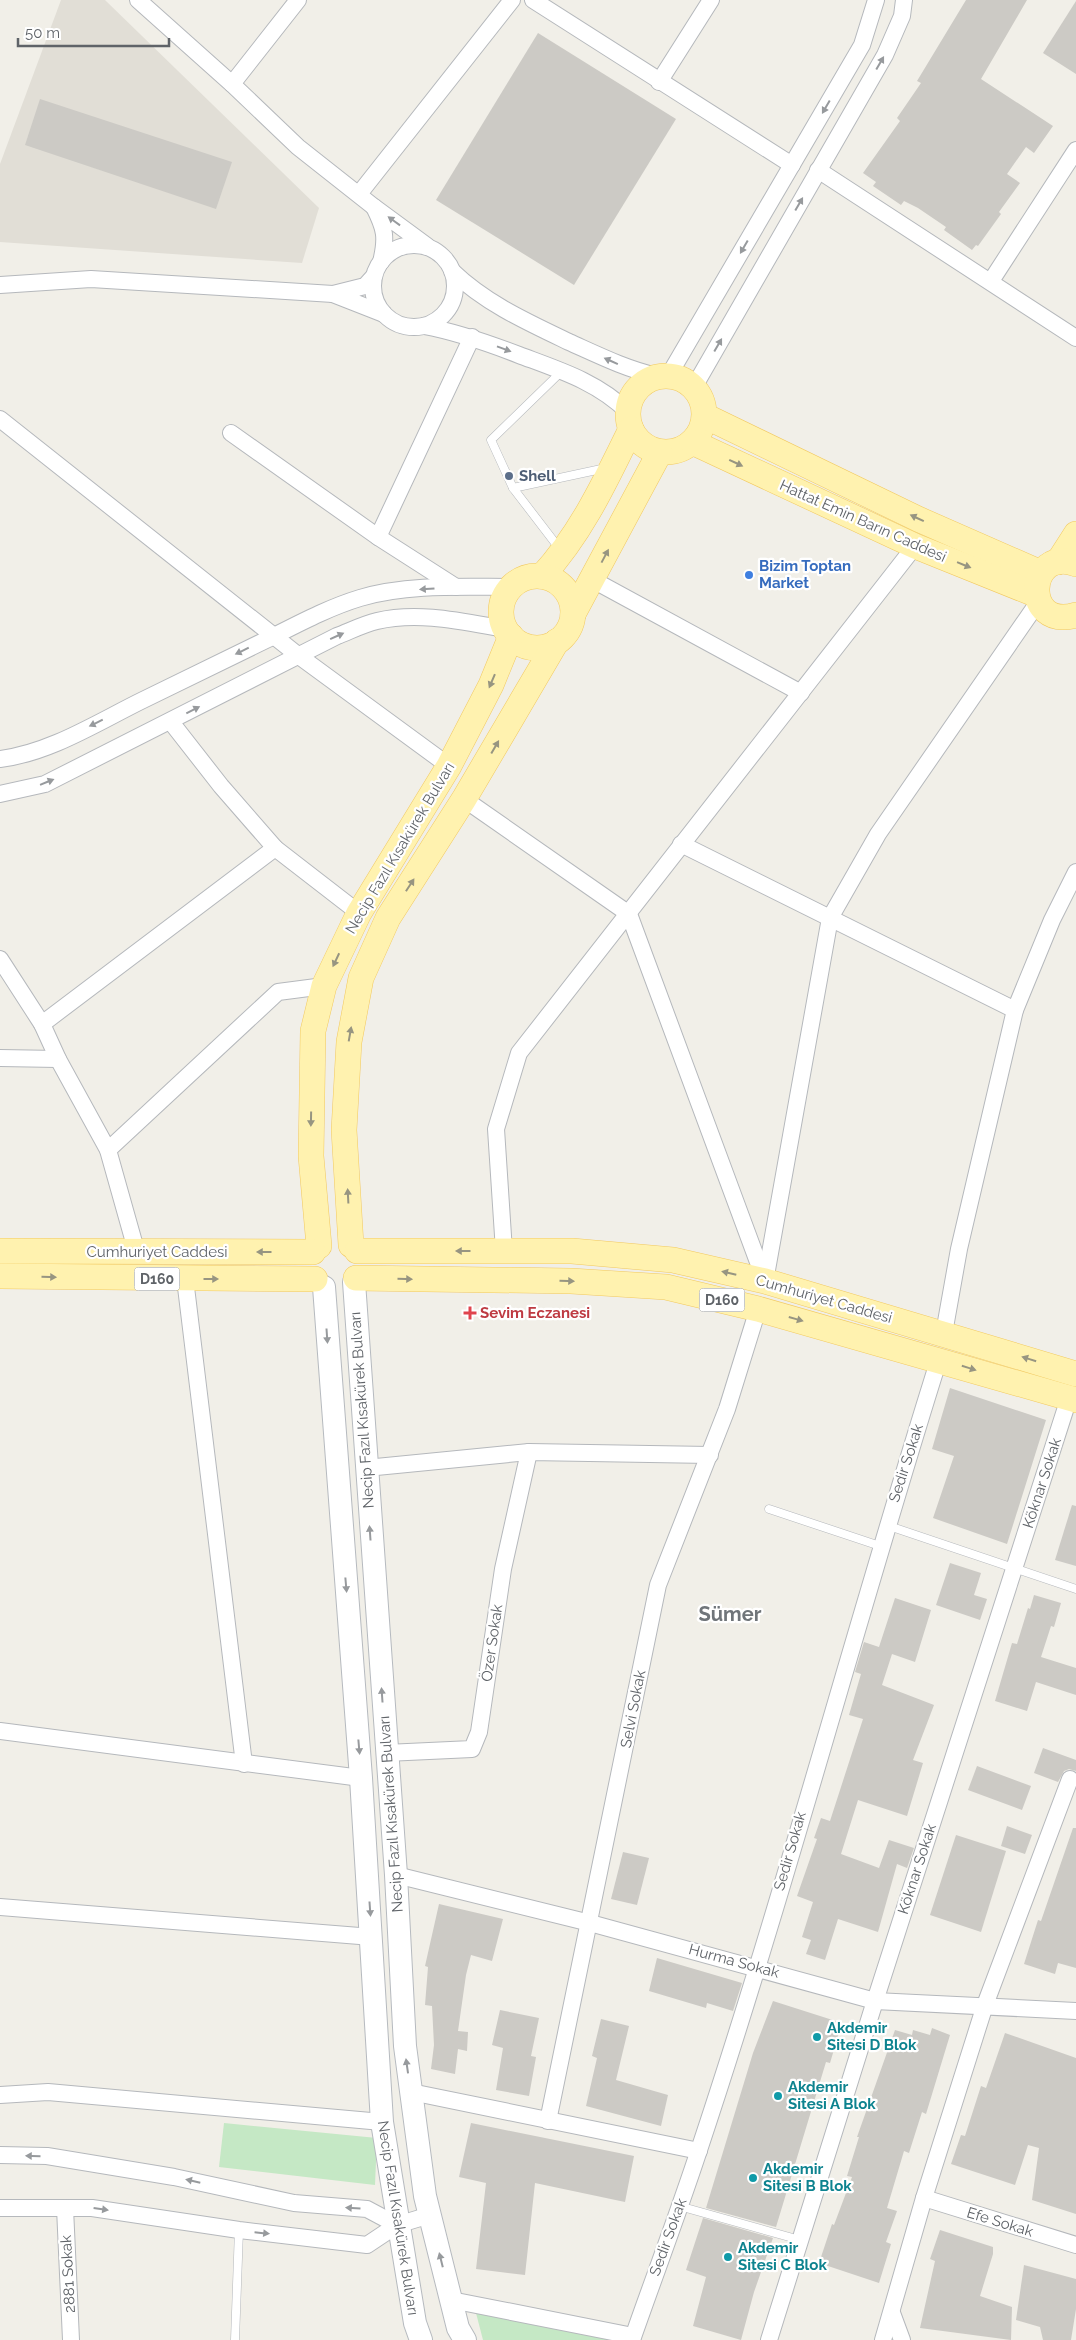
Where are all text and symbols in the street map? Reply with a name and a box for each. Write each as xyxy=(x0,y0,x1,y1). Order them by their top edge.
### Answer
scale bar xyxy=(18,15,169,47)
text: 50 m xyxy=(25,24,60,42)
one-way arrow xyxy=(876,56,884,71)
one-way arrow xyxy=(821,100,830,113)
one-way arrow xyxy=(794,197,803,210)
one-way arrow xyxy=(388,216,401,227)
one-way arrow xyxy=(739,241,748,254)
one-way arrow xyxy=(714,338,723,352)
one-way arrow xyxy=(496,346,511,353)
one-way arrow xyxy=(604,357,618,365)
one-way arrow xyxy=(729,459,743,467)
place label: Shell xyxy=(519,467,556,485)
marker: Shell xyxy=(503,470,515,482)
street label: Hattat Emin Barın Caddesi xyxy=(777,476,949,566)
one-way arrow xyxy=(910,514,924,522)
one-way arrow xyxy=(601,549,609,563)
place label: Bizim Toptan Market xyxy=(759,557,851,592)
one-way arrow xyxy=(957,562,971,570)
marker: Bizim Toptan Market xyxy=(743,569,755,581)
one-way arrow xyxy=(419,586,435,594)
one-way arrow xyxy=(330,632,344,640)
one-way arrow xyxy=(235,647,249,655)
one-way arrow xyxy=(488,674,496,688)
one-way arrow xyxy=(186,706,200,714)
one-way arrow xyxy=(89,719,103,727)
one-way arrow xyxy=(491,739,499,754)
street label: Necip Fazıl Kısakürek Bulvarı xyxy=(342,759,458,937)
one-way arrow xyxy=(40,778,55,786)
one-way arrow xyxy=(405,878,414,891)
one-way arrow xyxy=(332,953,340,967)
one-way arrow xyxy=(347,1026,355,1042)
one-way arrow xyxy=(307,1111,315,1127)
one-way arrow xyxy=(344,1188,352,1204)
street label: Cumhuriyet Caddesi xyxy=(86,1243,228,1261)
one-way arrow xyxy=(455,1247,471,1255)
one-way arrow xyxy=(256,1248,272,1256)
road number: D160 xyxy=(134,1268,180,1290)
one-way arrow xyxy=(721,1269,736,1277)
street label: Cumhuriyet Caddesi xyxy=(754,1271,894,1327)
one-way arrow xyxy=(41,1273,57,1281)
one-way arrow xyxy=(203,1275,219,1283)
one-way arrow xyxy=(397,1275,413,1283)
one-way arrow xyxy=(560,1278,576,1286)
road number: D160 xyxy=(700,1288,744,1312)
place label: Sevim Eczanesi xyxy=(480,1304,590,1322)
marker: Sevim Eczanesi xyxy=(464,1307,476,1319)
street label: Necip Fazıl Kısakürek Bulvarı xyxy=(346,1311,378,1509)
one-way arrow xyxy=(788,1316,803,1324)
one-way arrow xyxy=(324,1328,332,1344)
one-way arrow xyxy=(1022,1355,1037,1363)
one-way arrow xyxy=(962,1365,977,1373)
street label: Sedir Sokak xyxy=(885,1422,927,1504)
street label: Köknar Sokak xyxy=(1019,1436,1065,1530)
one-way arrow xyxy=(366,1524,374,1540)
one-way arrow xyxy=(342,1578,350,1594)
district label: Sümer xyxy=(699,1602,762,1626)
street label: Özer Sokak xyxy=(477,1603,506,1683)
street label: Selvi Sokak xyxy=(617,1669,649,1749)
one-way arrow xyxy=(377,1686,385,1702)
street label: Necip Fazıl Kısakürek Bulvarı xyxy=(375,1715,407,1913)
one-way arrow xyxy=(355,1740,363,1756)
street label: Sedir Sokak xyxy=(770,1809,810,1893)
street label: Köknar Sokak xyxy=(894,1822,940,1916)
one-way arrow xyxy=(366,1902,374,1918)
street label: Hurma Sokak xyxy=(687,1940,781,1982)
place label: Akdemir Sitesi D Blok xyxy=(827,2019,917,2054)
marker: Akdemir Sitesi D Blok xyxy=(811,2031,823,2043)
one-way arrow xyxy=(403,2058,411,2074)
place label: Akdemir Sitesi A Blok xyxy=(788,2078,876,2113)
marker: Akdemir Sitesi A Blok xyxy=(772,2090,784,2102)
street label: Necip Fazıl Kısakürek Bulvarı xyxy=(374,2119,422,2317)
one-way arrow xyxy=(24,2152,40,2160)
place label: Akdemir Sitesi B Blok xyxy=(763,2160,852,2195)
marker: Akdemir Sitesi B Blok xyxy=(747,2172,759,2184)
one-way arrow xyxy=(186,2177,201,2185)
street label: Sedir Sokak xyxy=(646,2196,690,2278)
one-way arrow xyxy=(345,2203,361,2211)
street label: Efe Sokak xyxy=(965,2203,1035,2241)
one-way arrow xyxy=(93,2205,109,2213)
one-way arrow xyxy=(254,2229,270,2237)
street label: 2881 Sokak xyxy=(57,2235,79,2313)
place label: Akdemir Sitesi C Blok xyxy=(738,2239,827,2274)
marker: Akdemir Sitesi C Blok xyxy=(722,2251,734,2263)
one-way arrow xyxy=(437,2253,445,2268)

